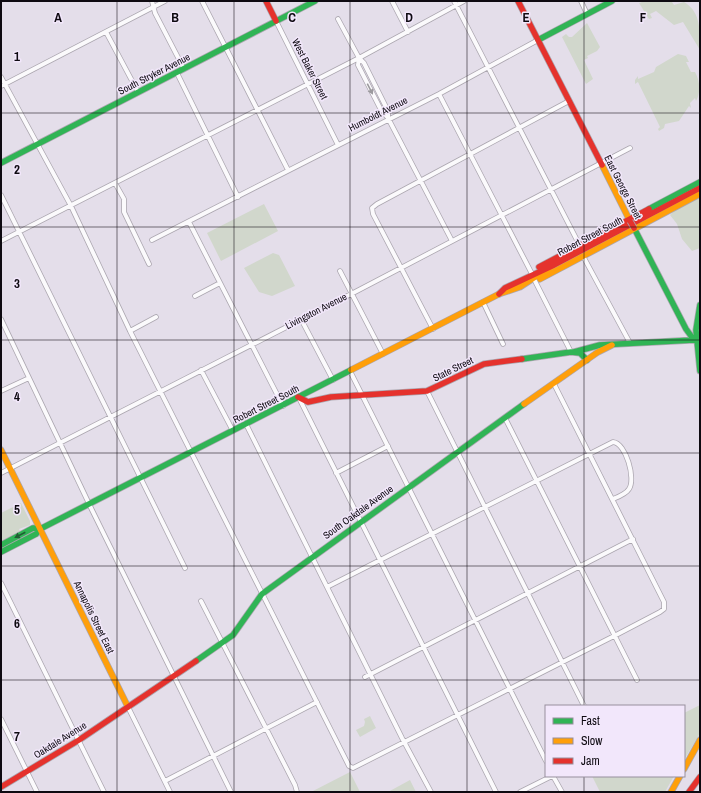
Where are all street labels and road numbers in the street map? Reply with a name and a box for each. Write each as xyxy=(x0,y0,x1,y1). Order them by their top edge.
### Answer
street label: West Baker Street xyxy=(289,36,331,102)
street label: South Stryker Avenue xyxy=(116,50,193,98)
street label: Humboldt Avenue xyxy=(346,93,410,134)
street label: East George Street xyxy=(601,153,645,222)
street label: Robert Street South xyxy=(555,213,625,259)
street label: Livingston Avenue xyxy=(283,290,349,332)
street label: State Street xyxy=(431,353,476,384)
street label: Robert Street South xyxy=(231,382,301,426)
street label: South Oakdale Avenue xyxy=(320,482,396,542)
street label: Annapolis Street East xyxy=(70,578,118,656)
street label: Oakdale Avenue xyxy=(31,718,89,761)

